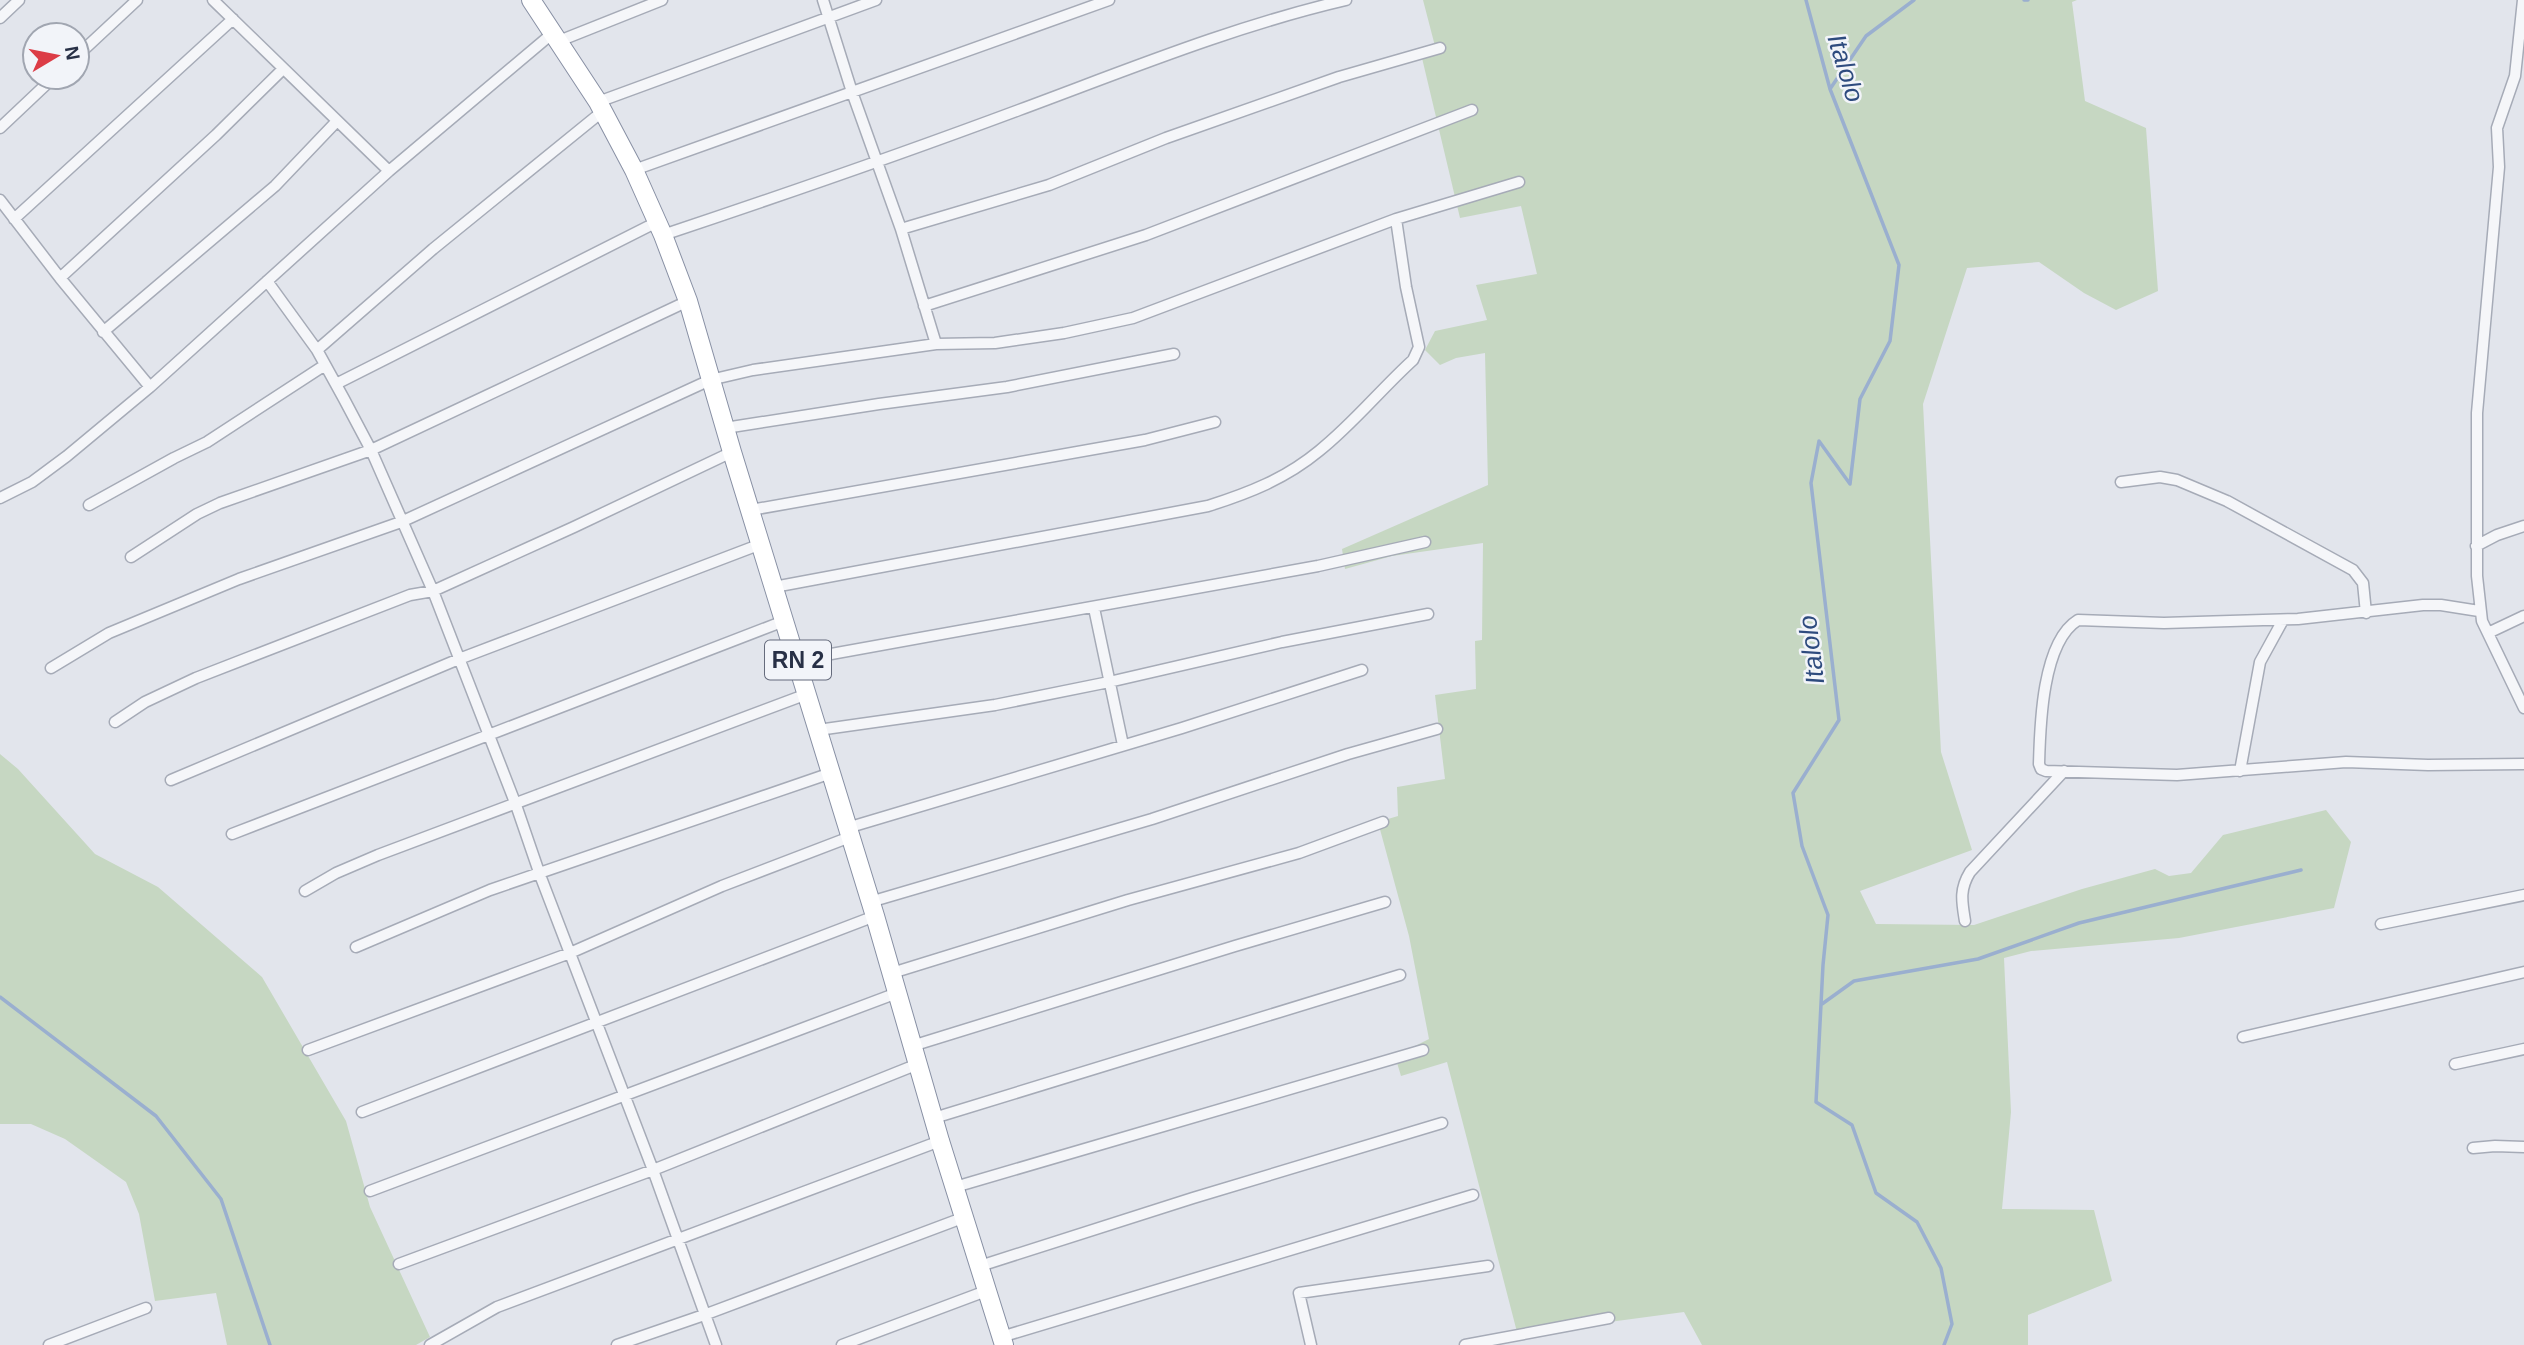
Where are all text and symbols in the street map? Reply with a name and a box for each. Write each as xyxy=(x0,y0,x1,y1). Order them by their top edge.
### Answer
north arrow xyxy=(21,21,91,91)
water label: Italolo xyxy=(1822,30,1870,106)
text: N xyxy=(61,45,84,62)
water label: Italolo xyxy=(1792,614,1830,686)
road number: RN 2 xyxy=(765,640,831,680)

